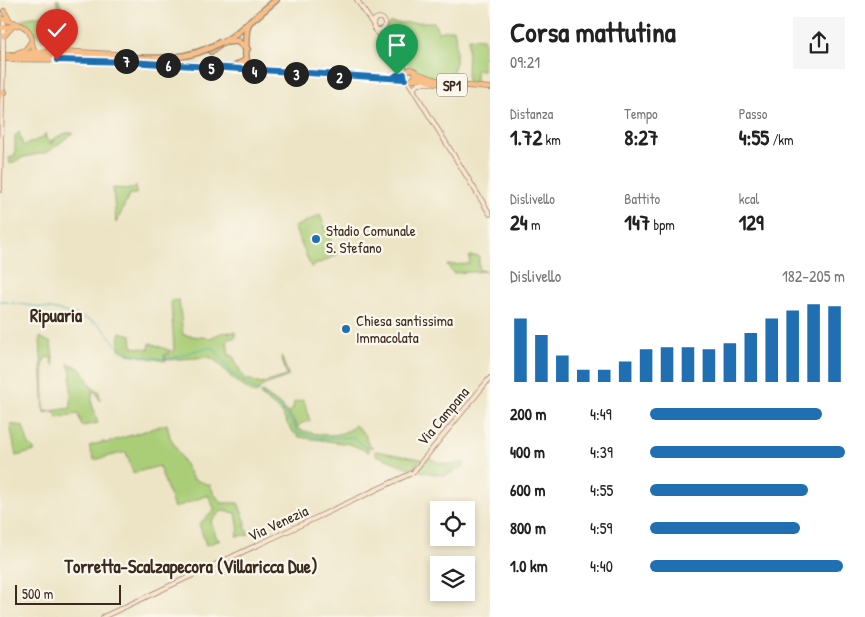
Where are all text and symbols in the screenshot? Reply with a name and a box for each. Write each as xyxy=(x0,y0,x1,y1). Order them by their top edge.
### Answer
pin xyxy=(36,9,78,60)
text: Corsa mattutina xyxy=(510,13,676,51)
icon: check xyxy=(43,16,71,44)
button: share xyxy=(793,17,845,69)
pin xyxy=(376,24,418,75)
icon: arrive xyxy=(383,31,411,59)
pin: 7 xyxy=(114,48,138,74)
text: 09:21 xyxy=(510,51,540,73)
text: 7 xyxy=(123,52,130,71)
pin: 6 xyxy=(156,52,180,78)
text: 6 xyxy=(166,56,171,75)
pin: 5 xyxy=(198,56,224,80)
pin: 4 xyxy=(242,58,266,84)
text: 5 xyxy=(209,59,214,78)
text: 4 xyxy=(252,62,257,81)
pin: 3 xyxy=(284,62,308,86)
pin: 2 xyxy=(326,64,352,90)
text: 3 xyxy=(293,65,300,84)
text: 2 xyxy=(336,68,343,87)
road number: SP1 xyxy=(437,74,467,96)
text: Distanza xyxy=(510,104,553,123)
text: Tempo xyxy=(624,104,658,123)
text: Passo xyxy=(739,104,767,123)
text: 1.72 xyxy=(510,123,542,152)
text: 8:27 xyxy=(624,123,659,152)
text: 4:55 xyxy=(739,123,769,152)
text: km xyxy=(542,130,561,149)
text: /km xyxy=(769,130,794,149)
text: Dislivello xyxy=(510,189,555,208)
text: Battito xyxy=(624,189,660,208)
text: kcal xyxy=(739,189,759,208)
text: 24 xyxy=(510,208,528,237)
text: 147 xyxy=(624,208,650,237)
text: 129 xyxy=(739,208,764,237)
text: m xyxy=(528,215,540,234)
text: bpm xyxy=(650,215,675,234)
place label: Stadio Comunale S. Stefano xyxy=(326,220,416,258)
marker: Stadio Comunale S. Stefano xyxy=(310,233,322,245)
text: Dislivello xyxy=(510,265,561,287)
text: 182–205 m xyxy=(782,265,845,287)
district label: Ripuaria xyxy=(30,303,83,329)
place label: Chiesa santissima Immacolata xyxy=(356,310,453,348)
marker: Chiesa santissima Immacolata xyxy=(340,323,352,335)
street label: Via Campana xyxy=(412,382,474,450)
text: 200 m xyxy=(510,403,546,425)
text: 4:49 xyxy=(590,403,612,425)
text: 400 m xyxy=(510,441,545,463)
text: 4:39 xyxy=(590,441,613,463)
text: 600 m xyxy=(510,479,545,501)
text: 4:55 xyxy=(590,479,613,501)
street label: Via Venezia xyxy=(245,500,312,546)
map controls xyxy=(430,501,475,601)
button: locate xyxy=(430,501,475,546)
text: 800 m xyxy=(510,517,546,539)
text: 4:59 xyxy=(590,517,612,539)
district label: Torretta-Scalzapecora (Villaricca Due) xyxy=(63,554,318,580)
text: 1.0 km xyxy=(510,555,548,577)
text: 4:40 xyxy=(590,555,613,577)
button: layers xyxy=(430,556,475,601)
scale bar xyxy=(15,582,121,605)
text: 500 m xyxy=(22,584,53,603)

